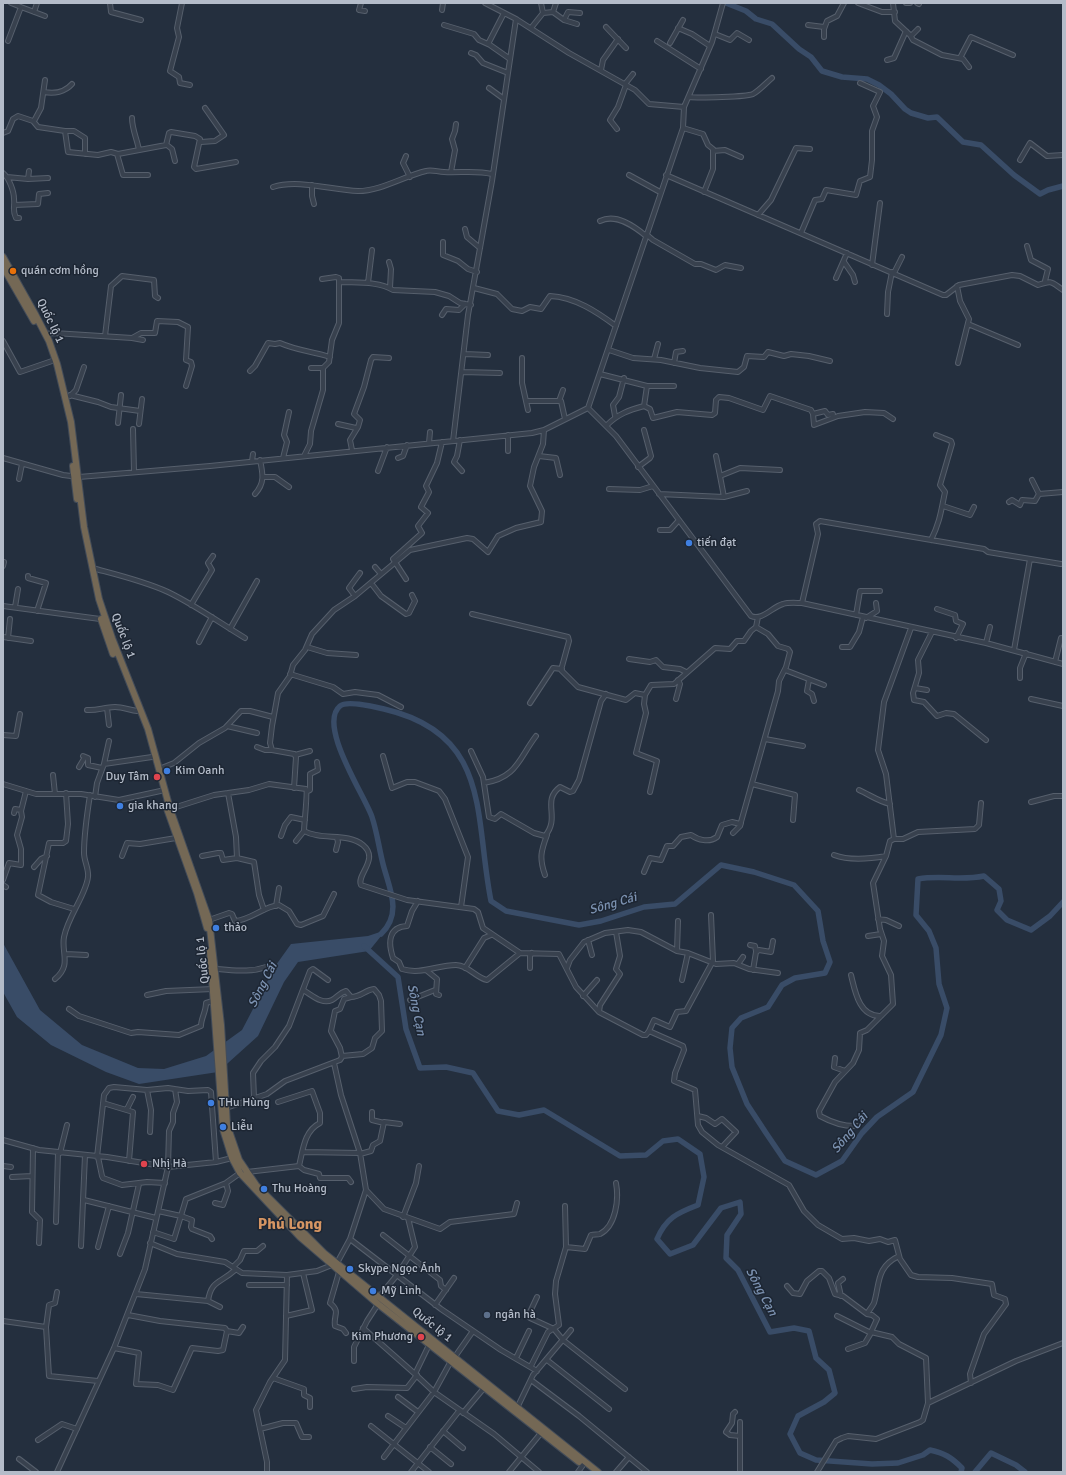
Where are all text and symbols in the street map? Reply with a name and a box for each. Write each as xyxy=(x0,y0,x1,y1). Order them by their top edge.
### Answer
place label: quán cơm hồng xyxy=(21,264,99,278)
marker: quán cơm hồng xyxy=(8,266,18,276)
street label: Quốc lộ 1 xyxy=(33,296,67,346)
place label: tiến đạt xyxy=(697,536,736,550)
marker: tiến đạt xyxy=(684,538,694,548)
street label: Quốc lộ 1 xyxy=(108,611,138,661)
place label: Kim Oanh xyxy=(175,764,225,778)
marker: Kim Oanh xyxy=(162,766,172,776)
place label: Duy Tâm xyxy=(105,770,149,784)
marker: Duy Tâm xyxy=(152,772,162,782)
place label: gia khang xyxy=(128,799,178,813)
marker: gia khang xyxy=(115,801,125,811)
water label: Sông Cái xyxy=(587,890,639,918)
place label: thảo xyxy=(224,921,247,935)
marker: thảo xyxy=(211,923,221,933)
street label: Quốc lộ 1 xyxy=(193,936,213,984)
water label: Sông Cái xyxy=(245,960,281,1010)
water label: Sông Cạn xyxy=(403,983,429,1037)
place label: THu Hùng xyxy=(219,1096,270,1110)
marker: THu Hùng xyxy=(206,1098,216,1108)
water label: Sông Cái xyxy=(828,1109,872,1157)
place label: Liễu xyxy=(231,1120,253,1134)
marker: Liễu xyxy=(218,1122,228,1132)
place label: Nhị Hà xyxy=(152,1157,187,1171)
marker: Nhị Hà xyxy=(139,1159,149,1169)
place label: Thu Hoàng xyxy=(272,1182,327,1196)
marker: Thu Hoàng xyxy=(259,1184,269,1194)
district label: Phú Long xyxy=(258,1215,322,1235)
place label: Skype Ngọc Ánh xyxy=(358,1262,441,1276)
marker: Skype Ngọc Ánh xyxy=(345,1264,355,1274)
water label: Sông Cạn xyxy=(742,1265,780,1319)
place label: Mỹ Linh xyxy=(381,1284,421,1298)
marker: Mỹ Linh xyxy=(368,1286,378,1296)
street label: Quốc lộ 1 xyxy=(409,1304,455,1346)
place label: ngân hà xyxy=(495,1308,536,1322)
marker: ngân hà xyxy=(482,1310,492,1320)
place label: Kim Phương xyxy=(351,1330,413,1344)
marker: Kim Phương xyxy=(416,1332,426,1342)

